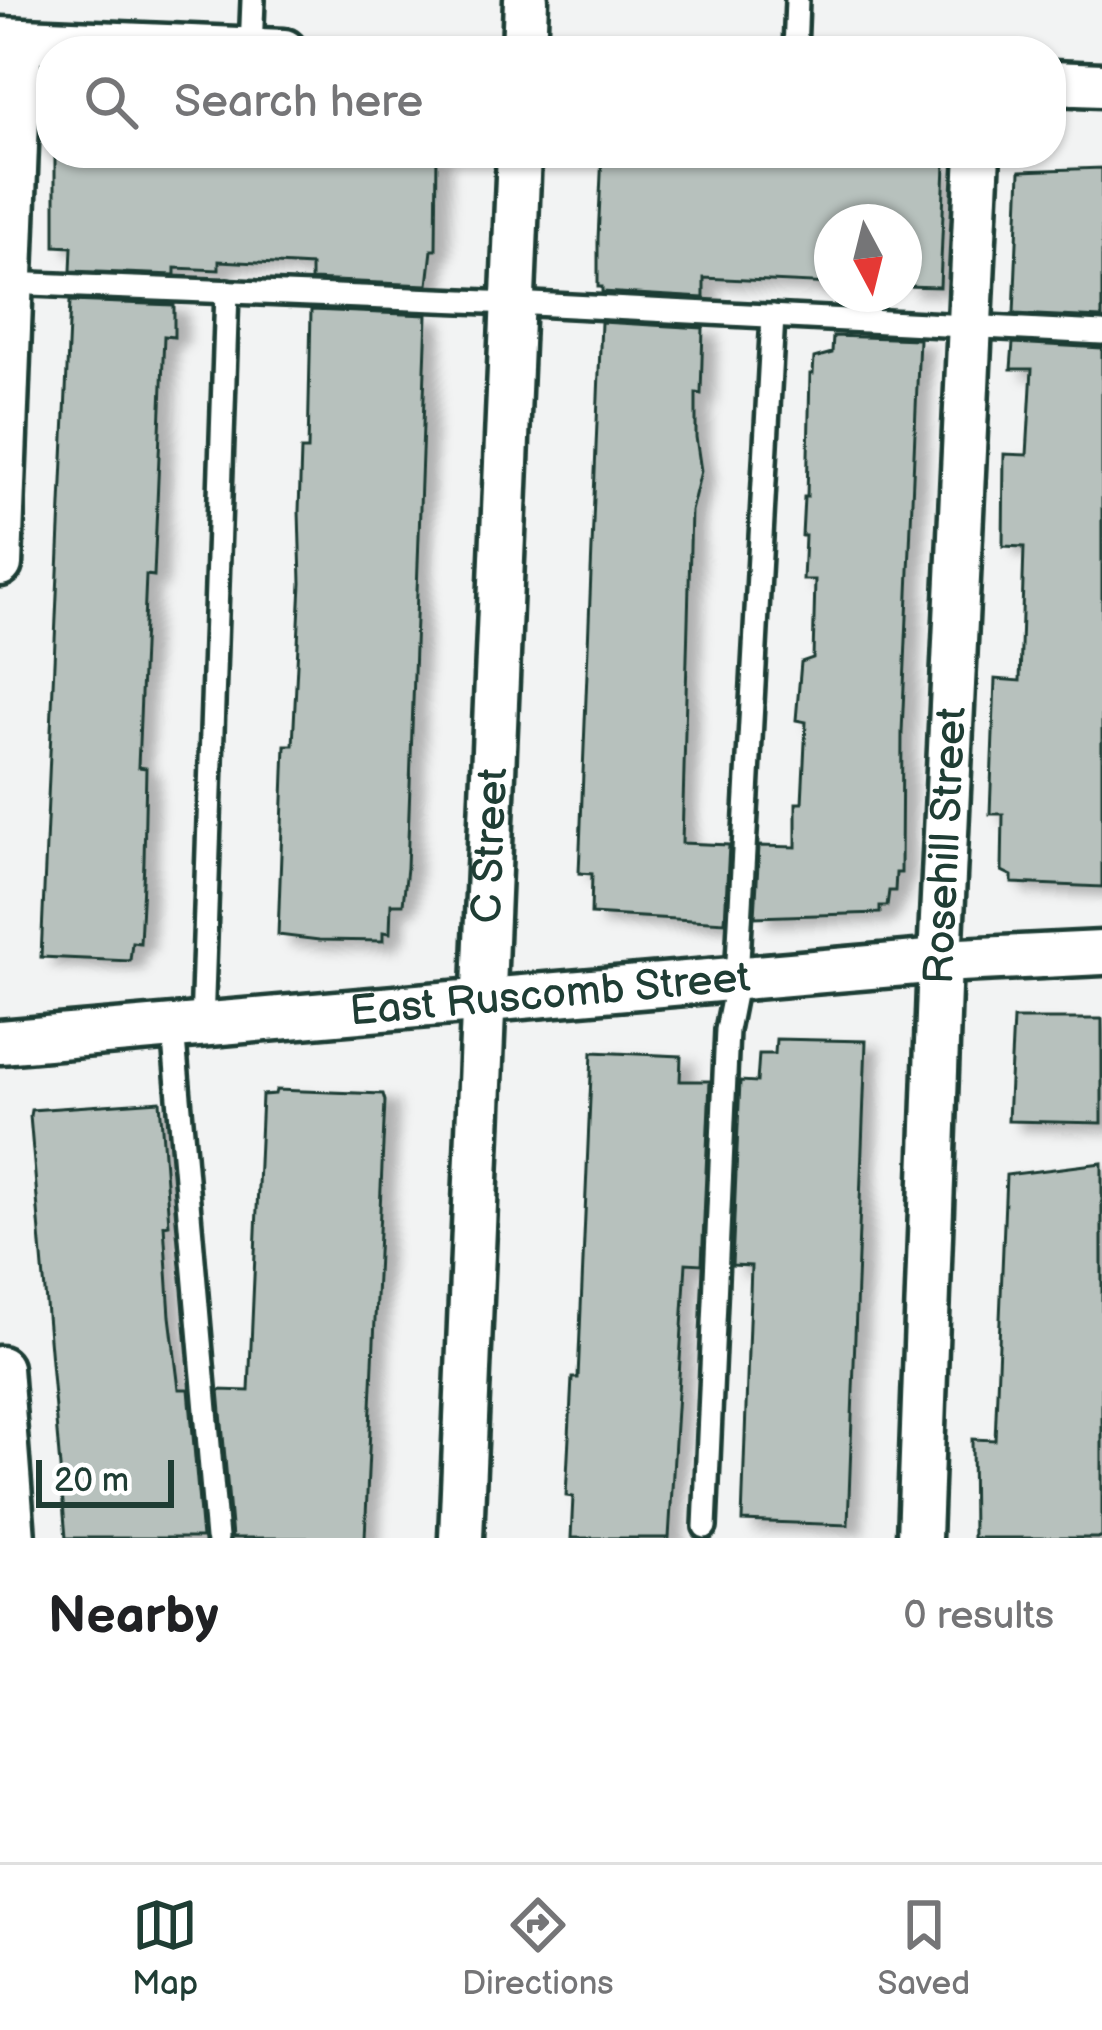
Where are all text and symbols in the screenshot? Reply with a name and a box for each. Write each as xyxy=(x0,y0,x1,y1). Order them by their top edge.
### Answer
search box xyxy=(36,36,1066,168)
icon: search xyxy=(78,69,144,135)
text: Search here xyxy=(174,75,423,130)
north arrow xyxy=(814,204,922,312)
street label: Rosehill Street xyxy=(914,706,977,985)
street label: C Street xyxy=(461,767,519,924)
street label: East Ruscomb Street xyxy=(348,952,752,1037)
scale bar xyxy=(36,1454,174,1507)
text: 20 m xyxy=(54,1461,129,1501)
text: Nearby xyxy=(48,1586,219,1647)
text: 0 results xyxy=(903,1593,1054,1640)
tab: Map xyxy=(132,1892,198,2004)
tab: Directions xyxy=(462,1892,614,2004)
tab: Saved xyxy=(877,1892,970,2004)

